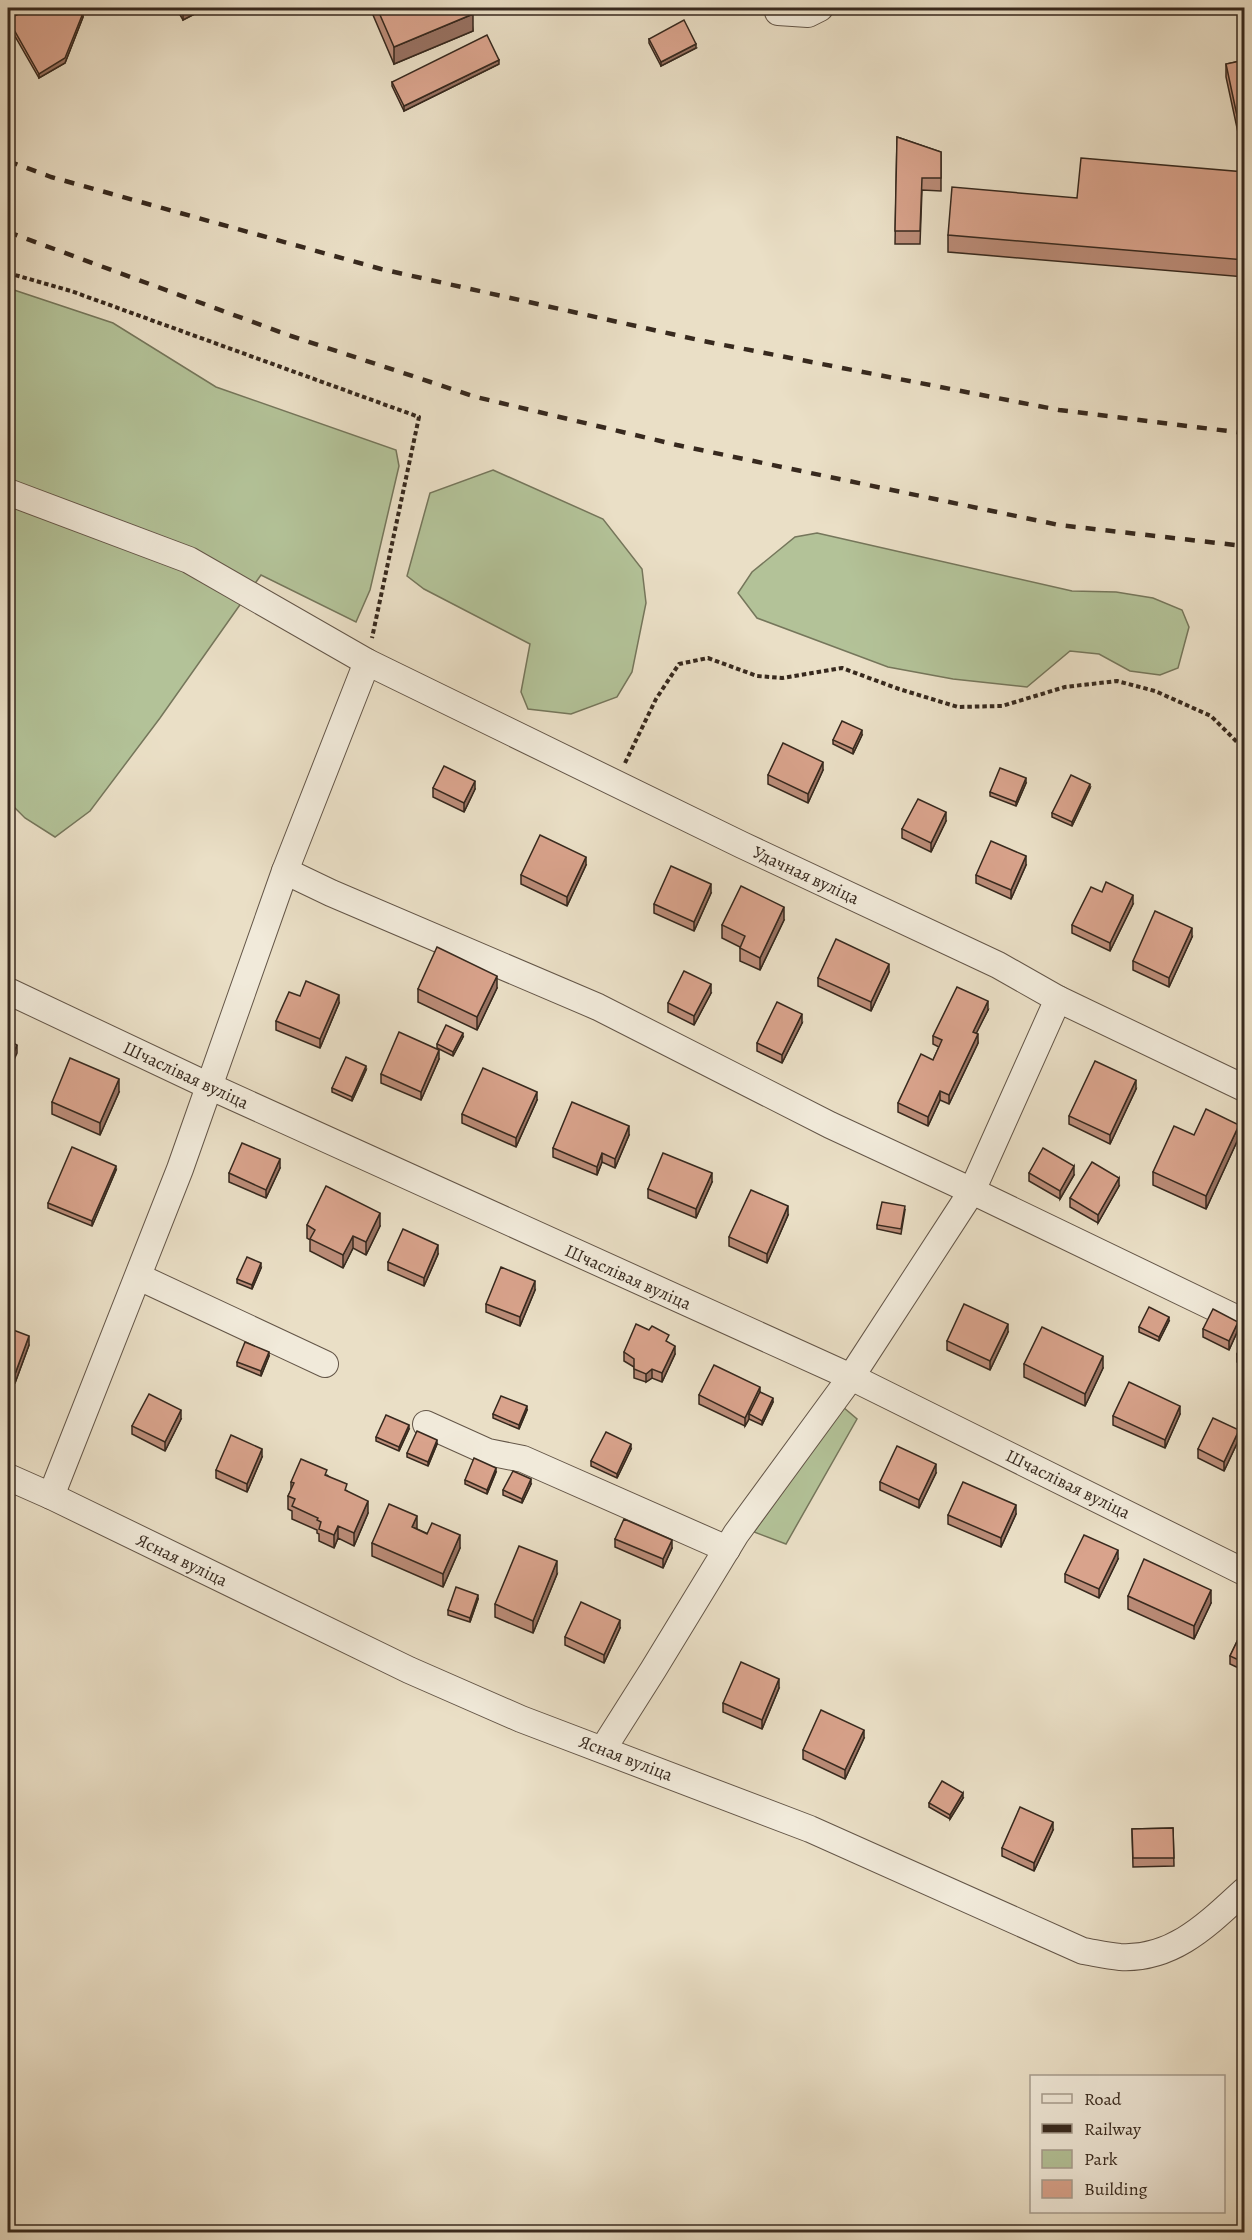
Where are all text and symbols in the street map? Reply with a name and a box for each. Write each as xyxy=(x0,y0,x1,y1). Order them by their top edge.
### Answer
street label: Удачная вуліца xyxy=(749,840,864,910)
street label: Шчаслівая вуліца xyxy=(119,1035,253,1115)
street label: Шчаслівая вуліца xyxy=(561,1238,696,1316)
street label: Шчаслівая вуліца xyxy=(1002,1443,1135,1525)
street label: Ясная вуліца xyxy=(132,1528,232,1593)
street label: Ясная вуліца xyxy=(576,1729,677,1787)
legend xyxy=(1030,2075,1225,2213)
text: Road xyxy=(1084,2087,1122,2111)
text: Railway xyxy=(1084,2117,1142,2141)
text: Park xyxy=(1084,2147,1118,2171)
text: Building xyxy=(1084,2177,1148,2201)

